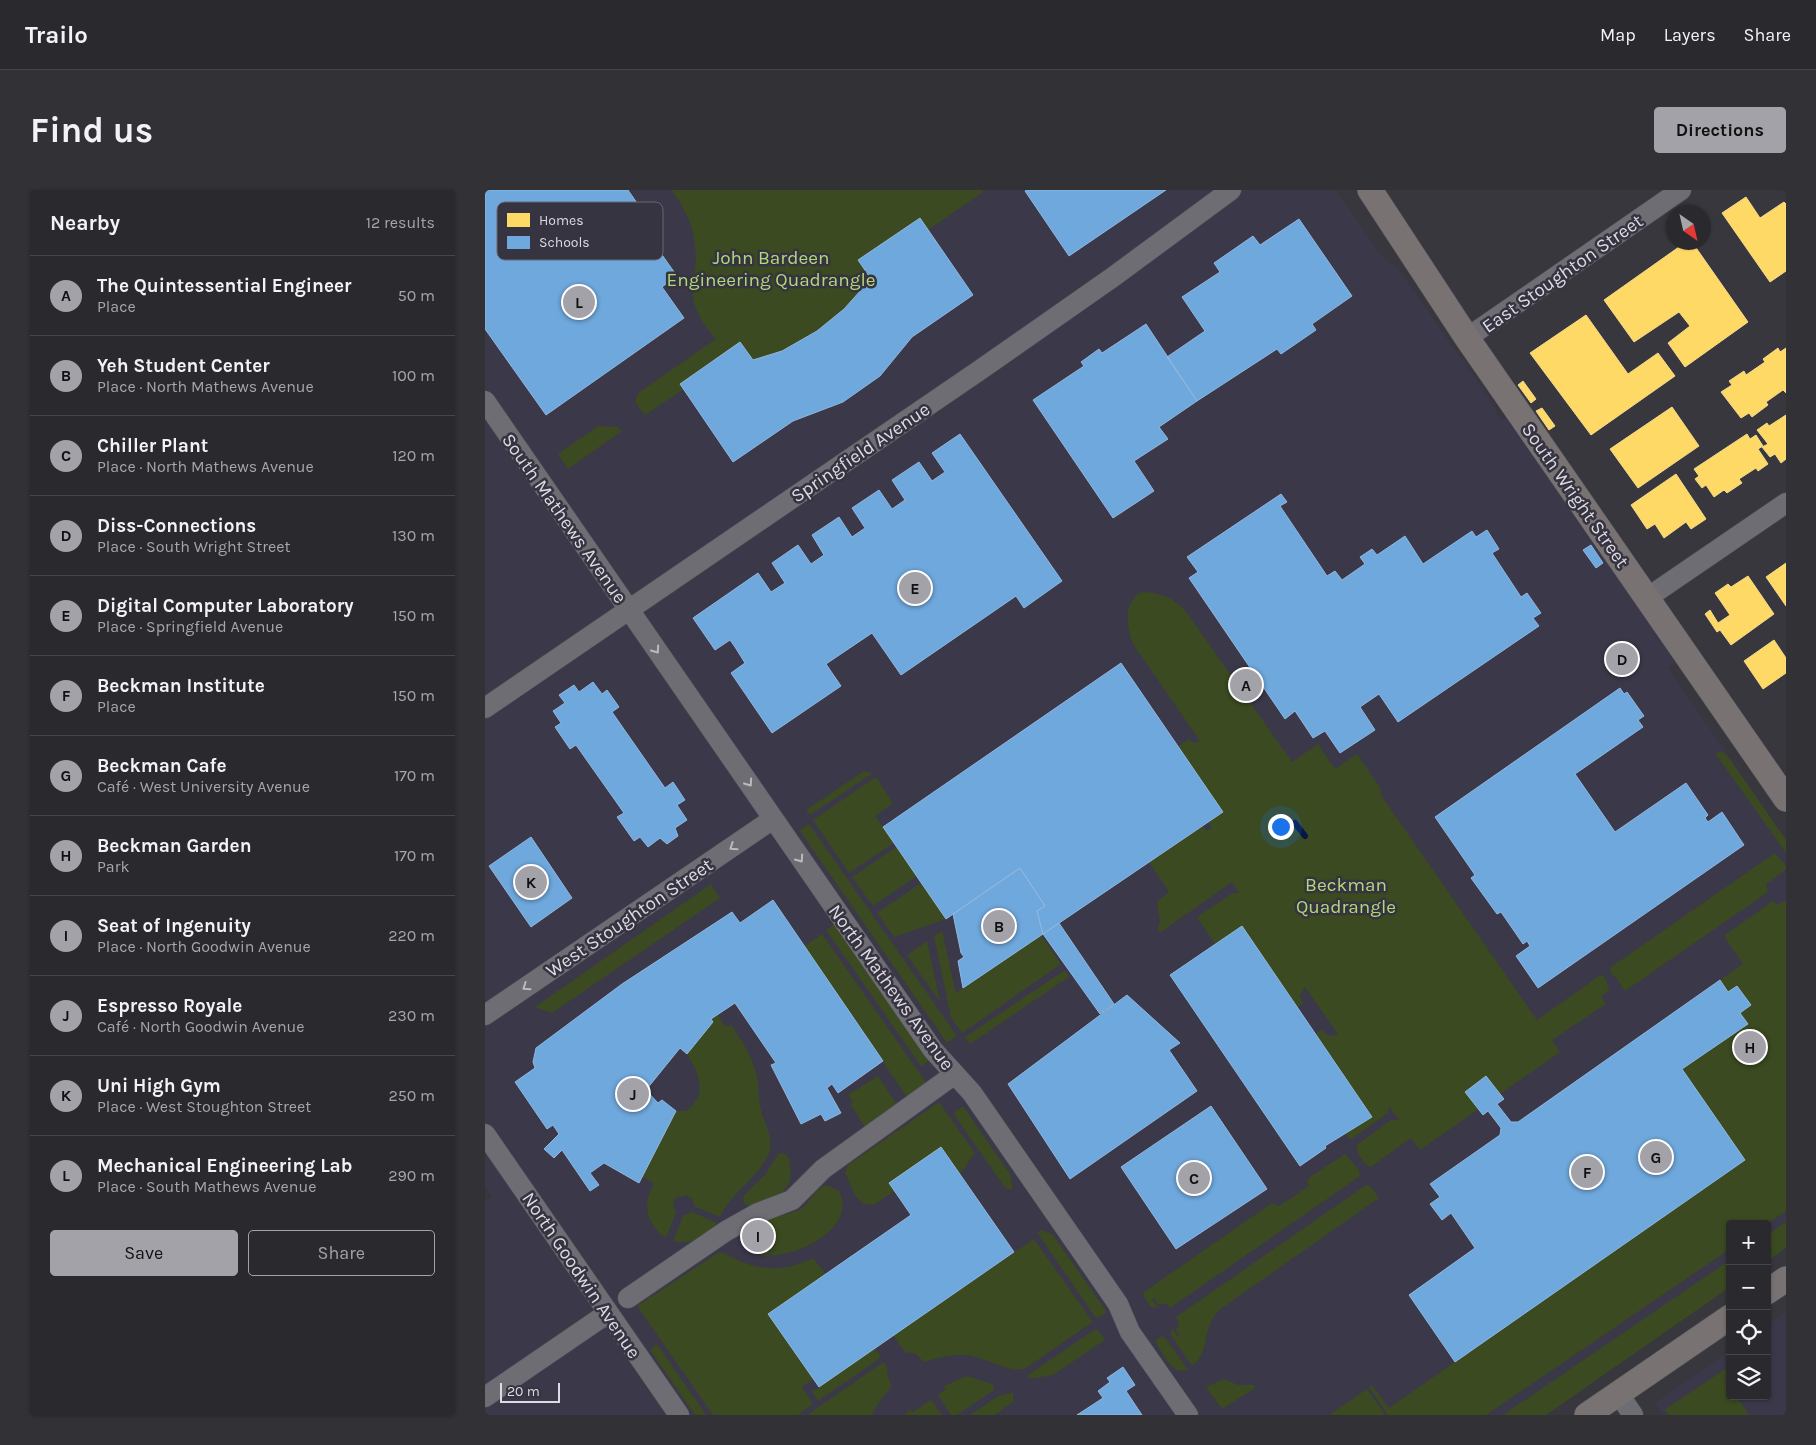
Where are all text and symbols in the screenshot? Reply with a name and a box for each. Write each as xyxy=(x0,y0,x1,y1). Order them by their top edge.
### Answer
text: Trailo xyxy=(25,21,88,49)
text: Map xyxy=(1600,24,1636,46)
text: Layers xyxy=(1664,24,1716,46)
text: Share xyxy=(1744,24,1791,46)
button: Directions xyxy=(1654,107,1786,153)
text: Find us xyxy=(30,110,153,151)
legend xyxy=(497,202,663,260)
north arrow xyxy=(1666,205,1711,250)
street label: East Stoughton Street xyxy=(1478,210,1647,338)
text: Nearby xyxy=(50,211,120,235)
text: Homes xyxy=(539,212,584,229)
text: 12 results xyxy=(366,213,435,232)
text: Schools xyxy=(539,234,590,251)
park label: John Bardeen Engineering Quadrangle xyxy=(667,247,875,291)
text: The Quintessential Engineer xyxy=(97,275,352,297)
pin: L xyxy=(563,283,595,321)
text: A xyxy=(61,286,71,305)
text: 50 m xyxy=(398,286,435,305)
text: Place xyxy=(97,297,136,316)
text: Yeh Student Center xyxy=(97,355,270,377)
text: B xyxy=(61,366,71,385)
text: 100 m xyxy=(392,366,435,385)
text: Place · North Mathews Avenue xyxy=(97,377,314,396)
street label: Springfield Avenue xyxy=(787,398,934,507)
street label: South Wright Street xyxy=(1517,419,1633,572)
street label: South Mathews Avenue xyxy=(497,429,631,608)
text: Chiller Plant xyxy=(97,435,208,457)
text: C xyxy=(61,446,71,465)
text: 120 m xyxy=(392,446,435,465)
text: Place · North Mathews Avenue xyxy=(97,457,314,476)
text: Diss-Connections xyxy=(97,515,256,537)
text: D xyxy=(61,526,71,545)
text: 130 m xyxy=(392,526,435,545)
text: Place · South Wright Street xyxy=(97,537,290,556)
pin: E xyxy=(899,569,931,607)
text: Digital Computer Laboratory xyxy=(97,595,354,617)
text: E xyxy=(61,606,71,625)
text: 150 m xyxy=(392,606,435,625)
text: Place · Springfield Avenue xyxy=(97,617,283,636)
pin: D xyxy=(1606,640,1638,678)
one-way arrow xyxy=(650,644,659,654)
pin: A xyxy=(1230,666,1262,704)
text: Beckman Institute xyxy=(97,675,265,697)
text: F xyxy=(62,686,70,705)
text: 150 m xyxy=(392,686,435,705)
text: Place xyxy=(97,697,136,716)
text: Beckman Cafe xyxy=(97,755,227,777)
text: G xyxy=(61,766,71,785)
text: 170 m xyxy=(394,766,435,785)
text: Café · West University Avenue xyxy=(97,777,310,796)
one-way arrow xyxy=(743,777,752,787)
your location xyxy=(1268,814,1294,840)
text: Beckman Garden xyxy=(97,835,251,857)
one-way arrow xyxy=(729,840,738,850)
text: H xyxy=(60,846,72,865)
text: 170 m xyxy=(394,846,435,865)
street label: West Stoughton Street xyxy=(542,854,717,982)
one-way arrow xyxy=(794,854,803,863)
text: Park xyxy=(97,857,129,876)
pin: K xyxy=(515,863,547,901)
park label: Beckman Quadrangle xyxy=(1296,874,1396,918)
street label: North Mathews Avenue xyxy=(824,901,959,1075)
pin: B xyxy=(983,907,1015,945)
text: Seat of Ingenuity xyxy=(97,915,251,937)
text: I xyxy=(64,926,68,945)
text: 220 m xyxy=(388,926,435,945)
text: Place · North Goodwin Avenue xyxy=(97,937,311,956)
one-way arrow xyxy=(522,981,532,990)
text: Espresso Royale xyxy=(97,995,242,1017)
text: J xyxy=(62,1006,70,1025)
text: 230 m xyxy=(388,1006,435,1025)
text: Café · North Goodwin Avenue xyxy=(97,1017,304,1036)
pin: H xyxy=(1734,1028,1766,1066)
text: Uni High Gym xyxy=(97,1075,221,1097)
pin: J xyxy=(617,1075,649,1113)
text: K xyxy=(61,1086,71,1105)
text: 250 m xyxy=(388,1086,435,1105)
text: Place · West Stoughton Street xyxy=(97,1097,311,1116)
pin: G xyxy=(1640,1138,1672,1176)
pin: F xyxy=(1571,1153,1603,1191)
text: Mechanical Engineering Lab xyxy=(97,1155,352,1177)
pin: C xyxy=(1178,1159,1210,1197)
text: L xyxy=(62,1166,70,1185)
text: 290 m xyxy=(388,1166,435,1185)
text: Place · South Mathews Avenue xyxy=(97,1177,316,1196)
street label: North Goodwin Avenue xyxy=(517,1188,645,1363)
pin: I xyxy=(742,1217,774,1255)
map controls xyxy=(1726,1220,1771,1400)
button: + xyxy=(1726,1220,1771,1265)
button: Save xyxy=(50,1230,238,1276)
button: Share xyxy=(248,1230,435,1276)
button: − xyxy=(1726,1265,1771,1310)
button: locate xyxy=(1726,1310,1771,1355)
button: layers xyxy=(1726,1355,1771,1400)
scale bar xyxy=(500,1380,560,1403)
text: 20 m xyxy=(507,1383,540,1400)

